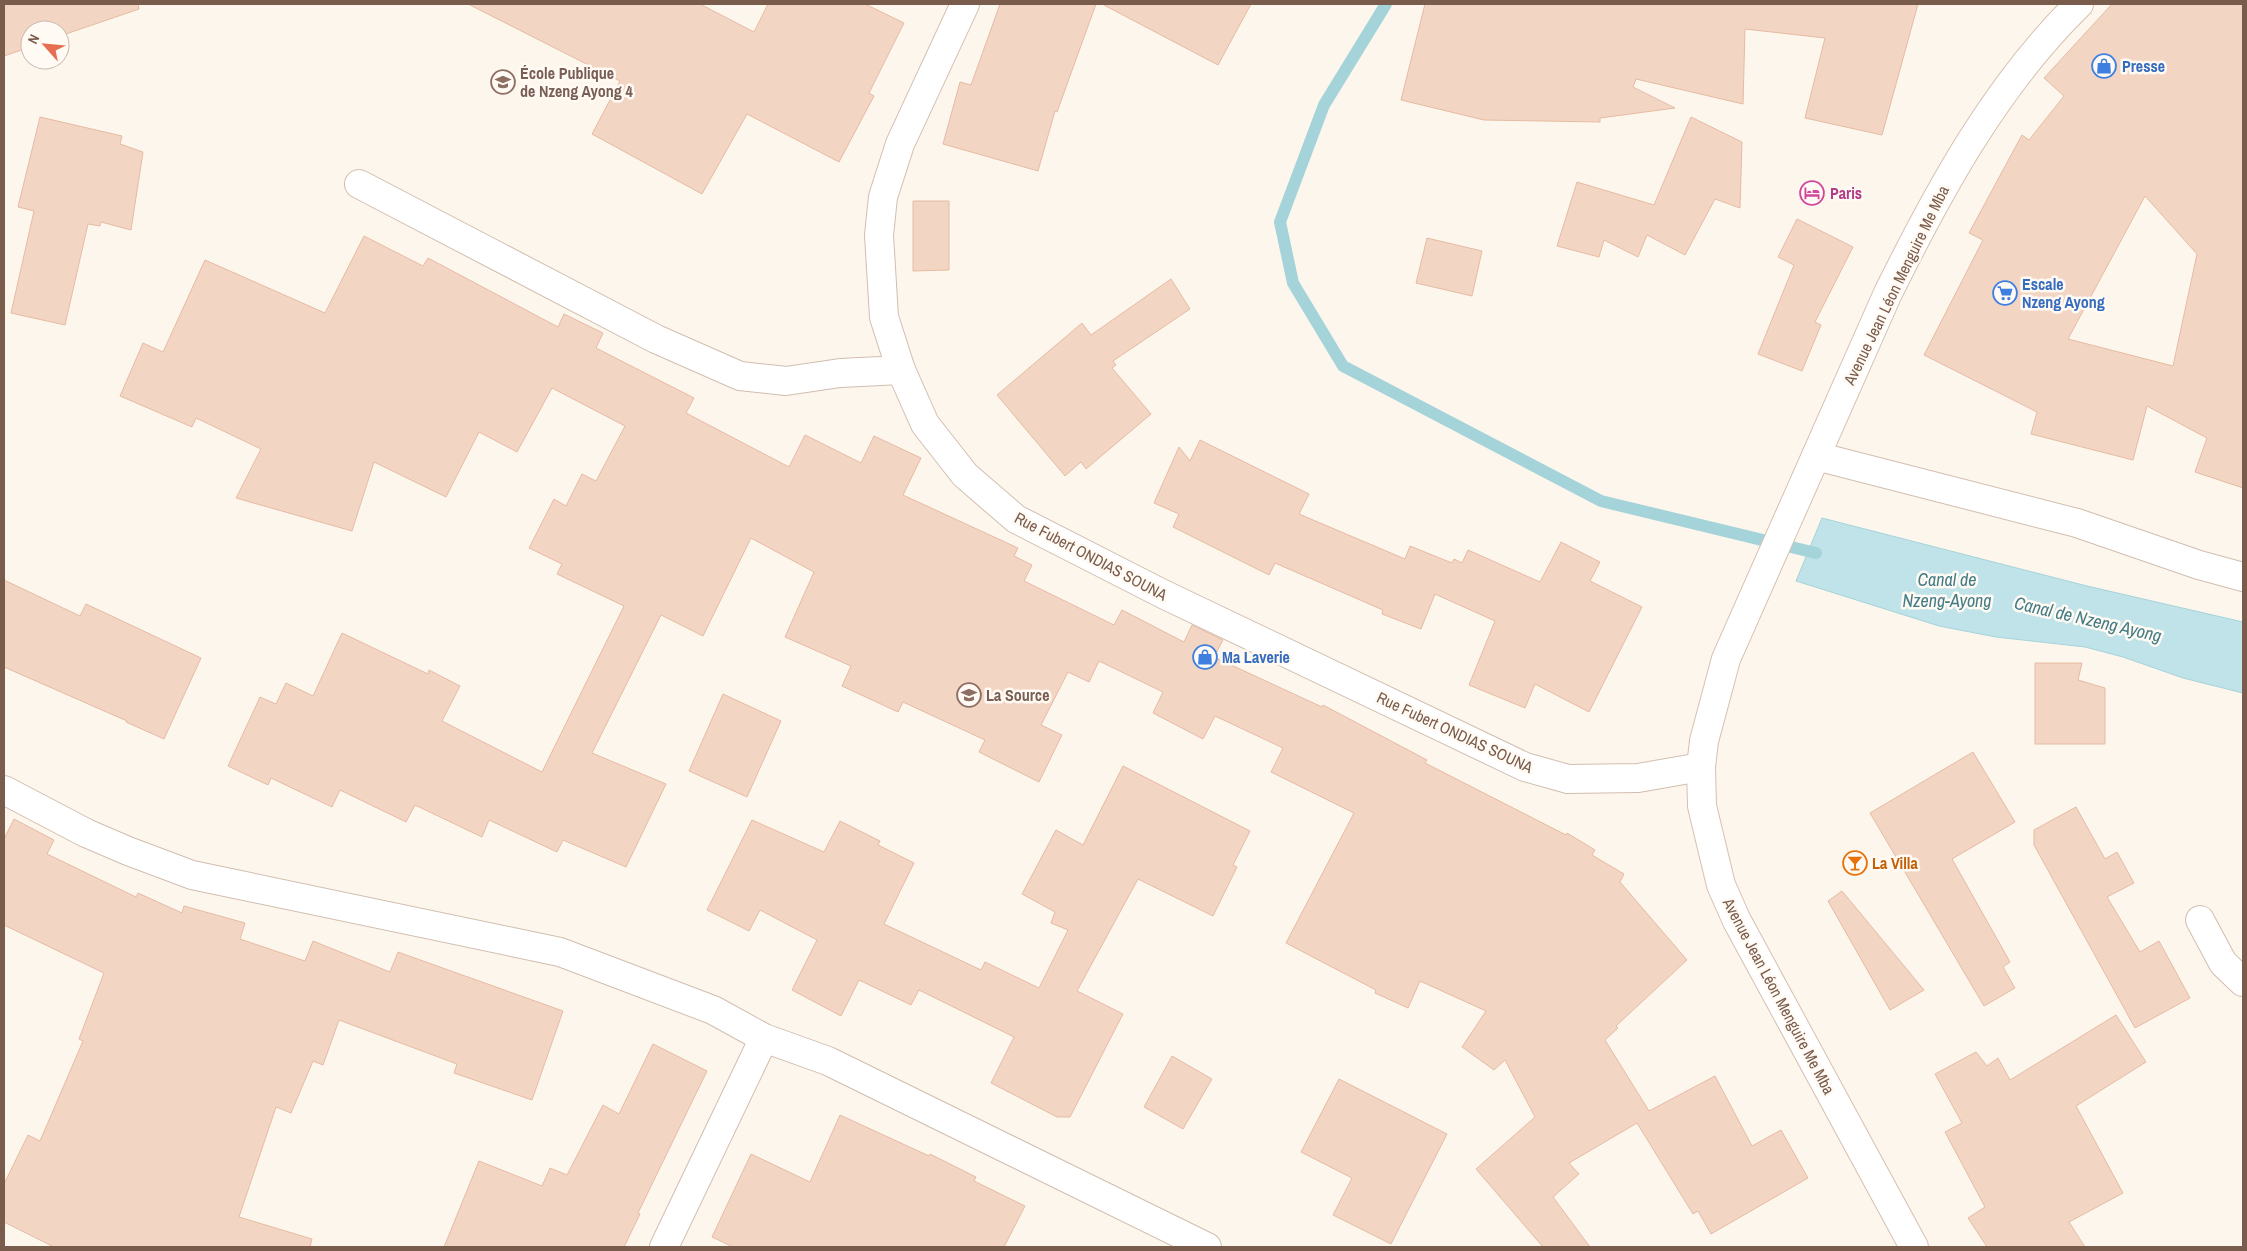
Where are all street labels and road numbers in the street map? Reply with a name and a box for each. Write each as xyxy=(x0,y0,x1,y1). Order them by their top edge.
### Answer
street label: Avenue Jean Léon Menguire Me Mba xyxy=(1838,181,1954,389)
street label: Rue Fubert ONDIAS SOUNA xyxy=(1011,506,1171,606)
street label: Rue Fubert ONDIAS SOUNA xyxy=(1373,686,1537,778)
street label: Avenue Jean Léon Menguire Me Mba xyxy=(1717,893,1841,1099)

